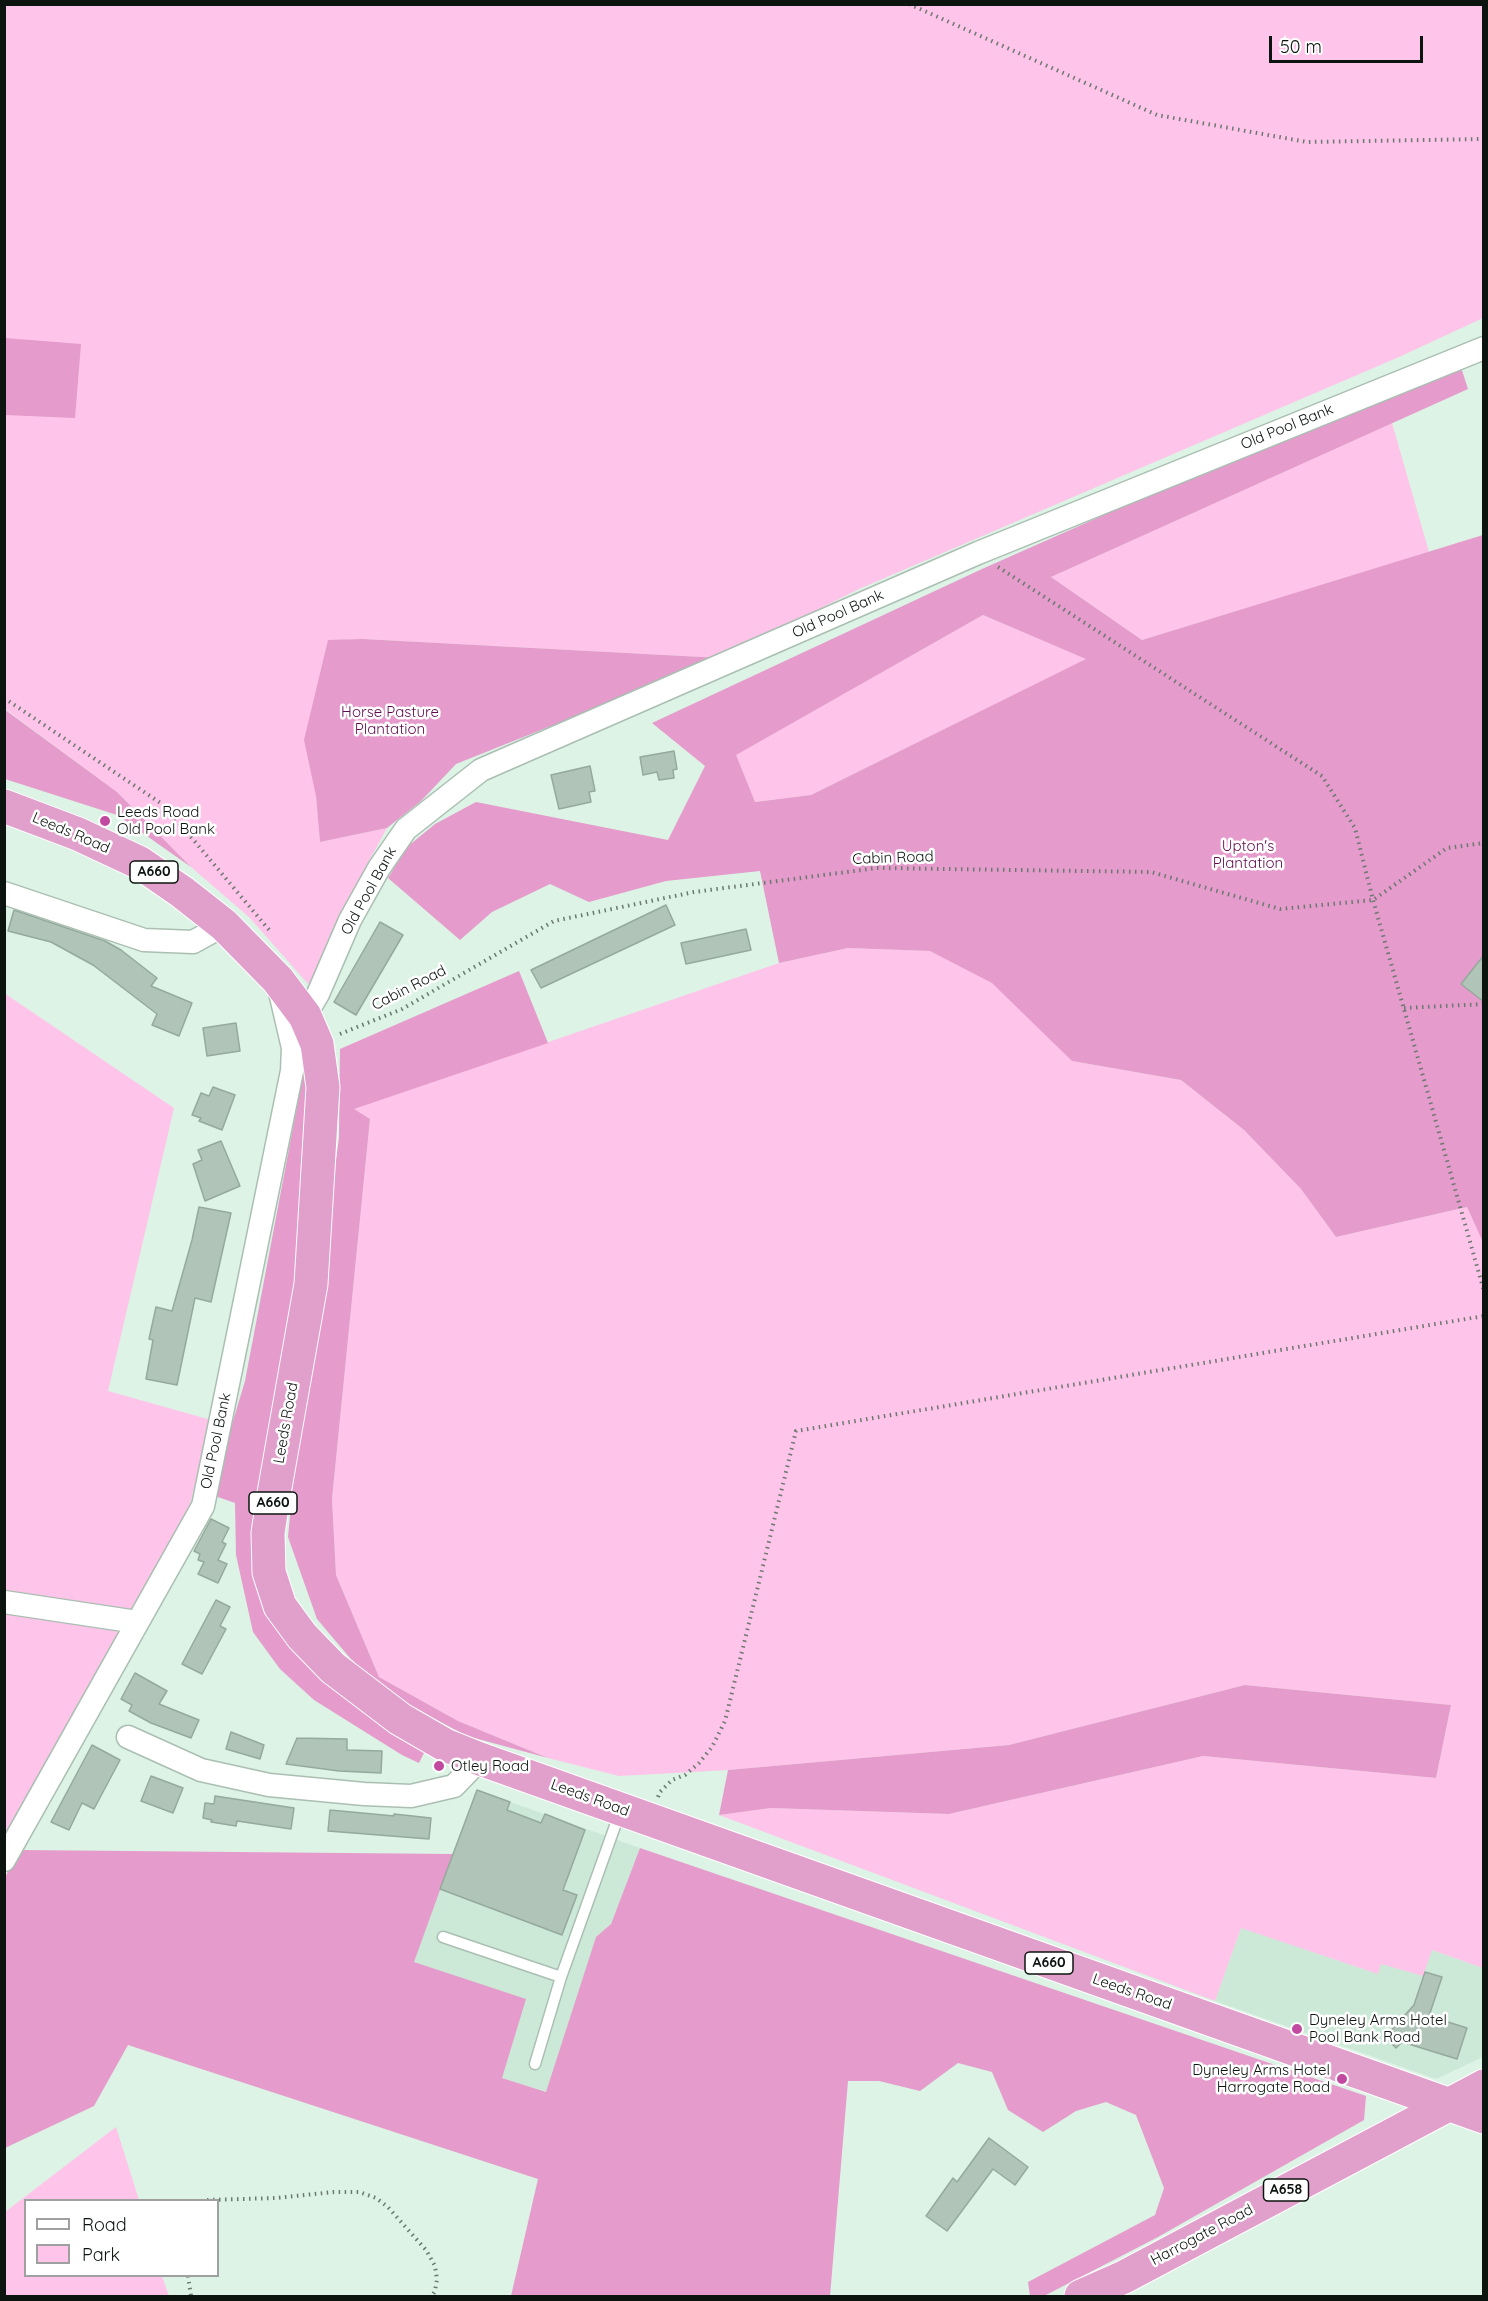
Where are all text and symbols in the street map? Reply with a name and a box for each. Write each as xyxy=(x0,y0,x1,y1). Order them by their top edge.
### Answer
scale bar xyxy=(1272,24,1426,62)
text: 50 m xyxy=(1280,35,1322,58)
street label: Old Pool Bank xyxy=(1238,400,1336,454)
street label: Old Pool Bank xyxy=(790,586,886,642)
park label: Horse Pasture Plantation xyxy=(341,703,439,738)
place label: Leeds Road Old Pool Bank xyxy=(117,803,215,838)
street label: Leeds Road xyxy=(30,809,112,857)
marker: Leeds Road Old Pool Bank xyxy=(98,814,112,828)
park label: Upton's Plantation xyxy=(1213,837,1283,872)
street label: Old Pool Bank xyxy=(337,844,401,938)
street label: Cabin Road xyxy=(852,848,934,868)
road number: A660 xyxy=(130,861,178,883)
street label: Cabin Road xyxy=(369,962,449,1014)
street label: Leeds Road xyxy=(270,1381,302,1465)
street label: Old Pool Bank xyxy=(197,1391,235,1491)
road number: A660 xyxy=(249,1492,297,1514)
place label: Otley Road xyxy=(451,1757,529,1775)
marker: Otley Road xyxy=(432,1759,446,1773)
street label: Leeds Road xyxy=(548,1775,632,1821)
road number: A660 xyxy=(1025,1952,1073,1974)
street label: Leeds Road xyxy=(1090,1970,1174,2014)
place label: Dyneley Arms Hotel Pool Bank Road xyxy=(1309,2011,1447,2046)
marker: Dyneley Arms Hotel Pool Bank Road xyxy=(1290,2022,1304,2036)
place label: Dyneley Arms Hotel Harrogate Road xyxy=(1192,2061,1330,2096)
marker: Dyneley Arms Hotel Harrogate Road xyxy=(1335,2072,1349,2086)
road number: A658 xyxy=(1264,2179,1308,2201)
legend xyxy=(24,2199,219,2277)
street label: Harrogate Road xyxy=(1148,2200,1256,2270)
text: Road xyxy=(82,2213,127,2236)
text: Park xyxy=(82,2243,120,2266)

